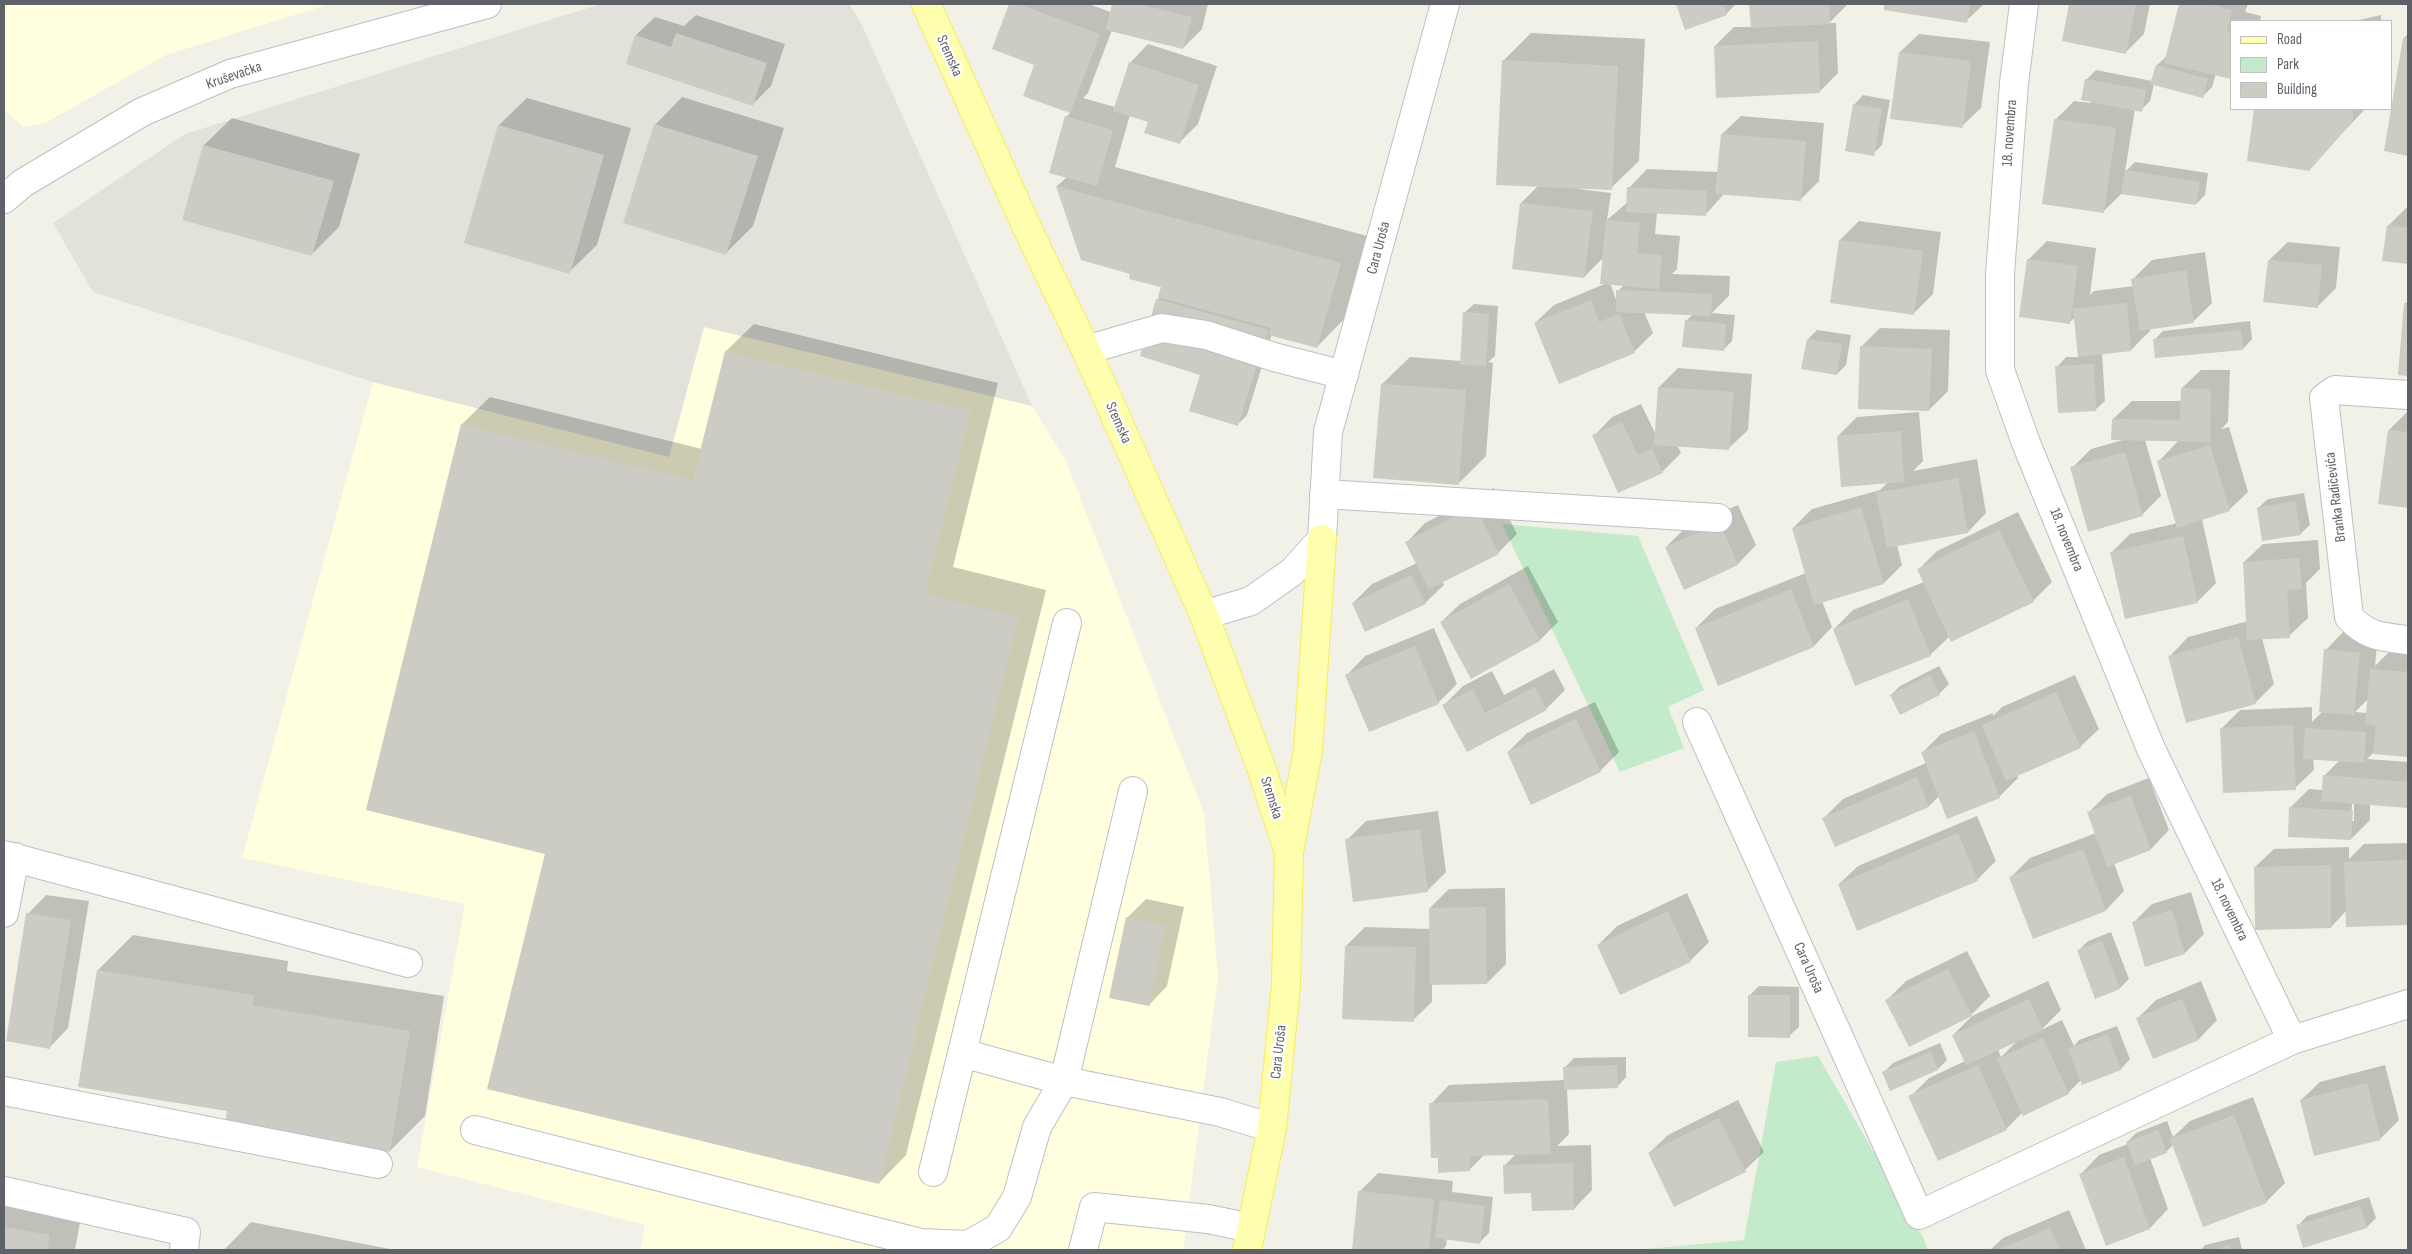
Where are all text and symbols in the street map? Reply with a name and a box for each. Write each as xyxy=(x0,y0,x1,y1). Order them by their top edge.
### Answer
legend xyxy=(2230,20,2392,110)
text: Road xyxy=(2277,30,2302,49)
street label: Sremska xyxy=(932,33,966,79)
text: Park xyxy=(2277,55,2299,74)
street label: Kruševačka xyxy=(204,58,264,94)
text: Building xyxy=(2277,80,2317,99)
street label: 18. novembra xyxy=(1999,99,2021,167)
street label: Cara Uroša xyxy=(1363,220,1395,276)
street label: Sremska xyxy=(1101,400,1135,446)
street label: Branka Radičevića xyxy=(2322,451,2350,543)
street label: 18. novembra xyxy=(2045,506,2087,574)
street label: Sremska xyxy=(1256,775,1286,821)
street label: 18. novembra xyxy=(2206,876,2252,944)
street label: Cara Uroša xyxy=(1789,940,1827,996)
street label: Cara Uroša xyxy=(1267,1024,1291,1080)

